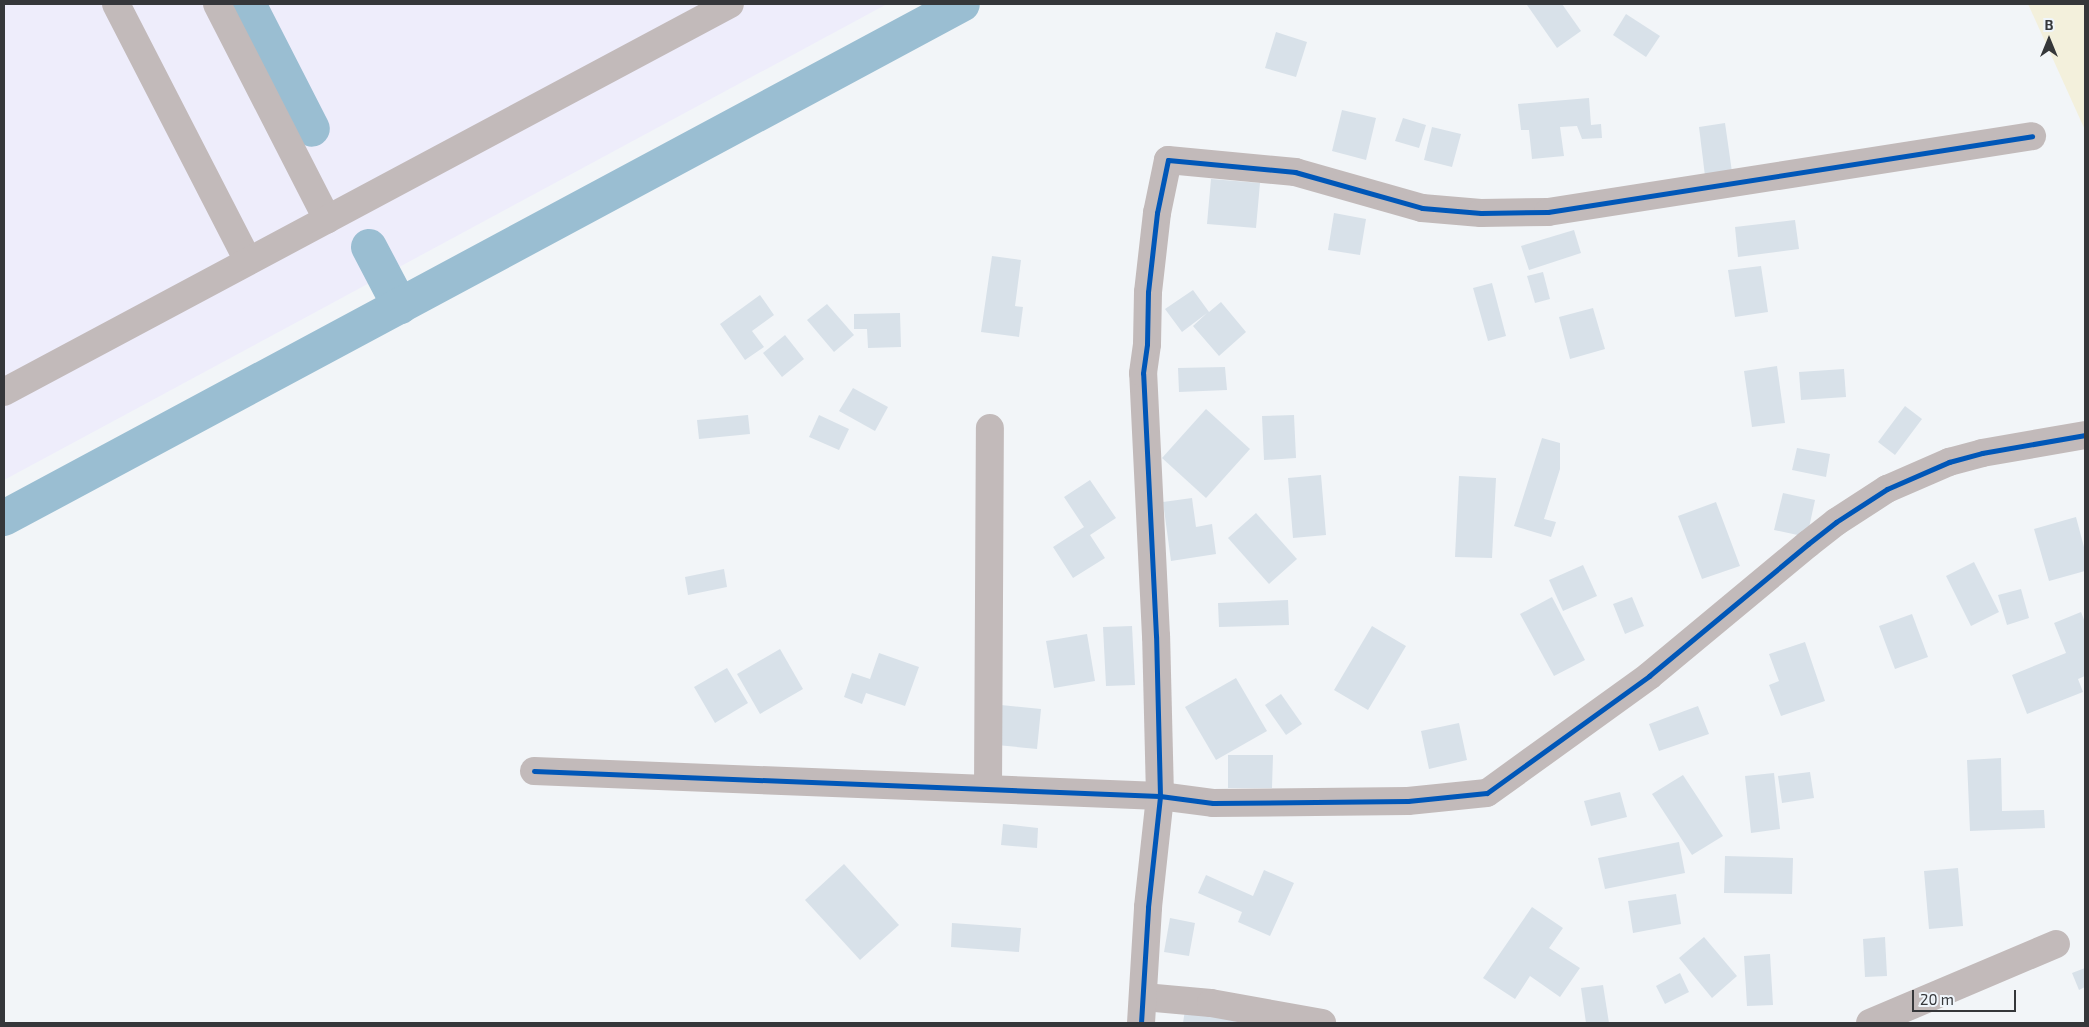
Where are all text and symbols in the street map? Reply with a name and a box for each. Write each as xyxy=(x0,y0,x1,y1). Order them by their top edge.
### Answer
north arrow xyxy=(2024,15,2074,65)
text: B xyxy=(2045,16,2053,33)
scale bar xyxy=(1914,980,2018,1012)
text: 20 m xyxy=(1920,990,1954,1008)

